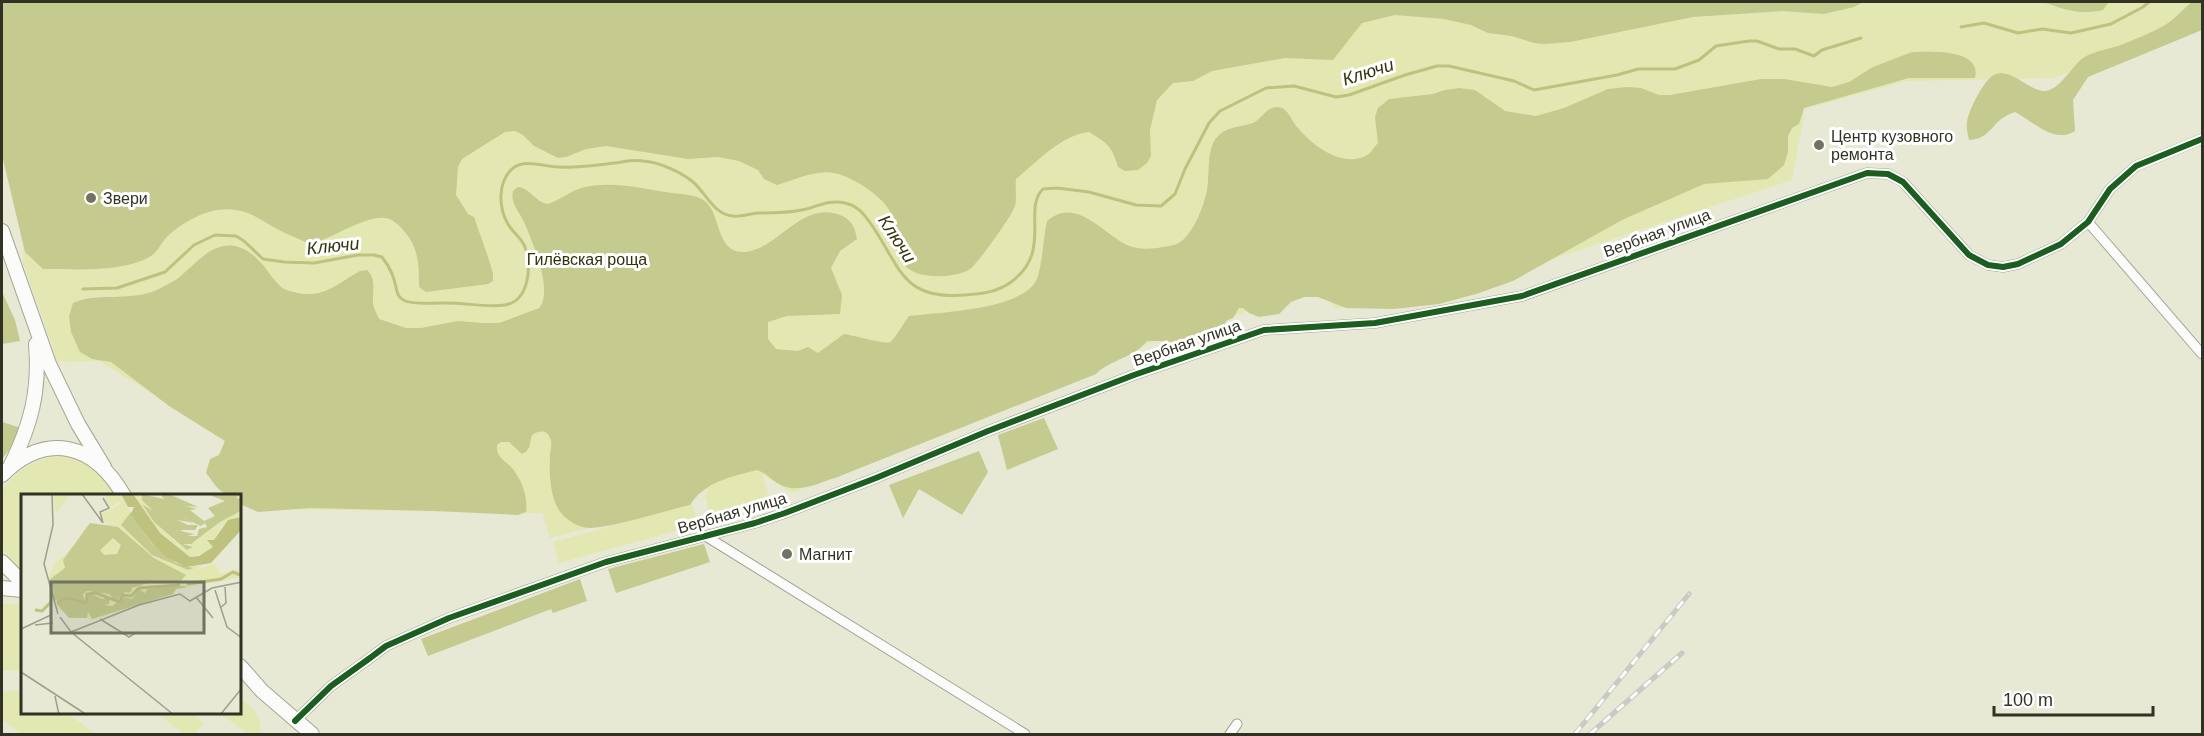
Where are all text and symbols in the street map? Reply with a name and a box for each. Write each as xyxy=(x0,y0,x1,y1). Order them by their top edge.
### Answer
water label: Ключи xyxy=(1340,54,1396,90)
place label: Центр кузовного ремонта xyxy=(1831,128,1953,163)
marker: Центр кузовного ремонта xyxy=(1812,138,1826,152)
place label: Звери xyxy=(103,190,148,207)
marker: Звери xyxy=(84,191,98,205)
street label: Вербная улица xyxy=(1601,206,1713,260)
water label: Ключи xyxy=(874,211,920,267)
water label: Ключи xyxy=(306,233,360,259)
park label: Гилёвская роща xyxy=(527,251,647,268)
street label: Вербная улица xyxy=(1131,317,1243,369)
street label: Вербная улица xyxy=(676,489,788,537)
inset map xyxy=(21,494,242,715)
place label: Магнит xyxy=(799,546,853,563)
marker: Магнит xyxy=(780,547,794,561)
scale bar xyxy=(1994,679,2153,717)
text: 100 m xyxy=(2003,690,2053,710)

